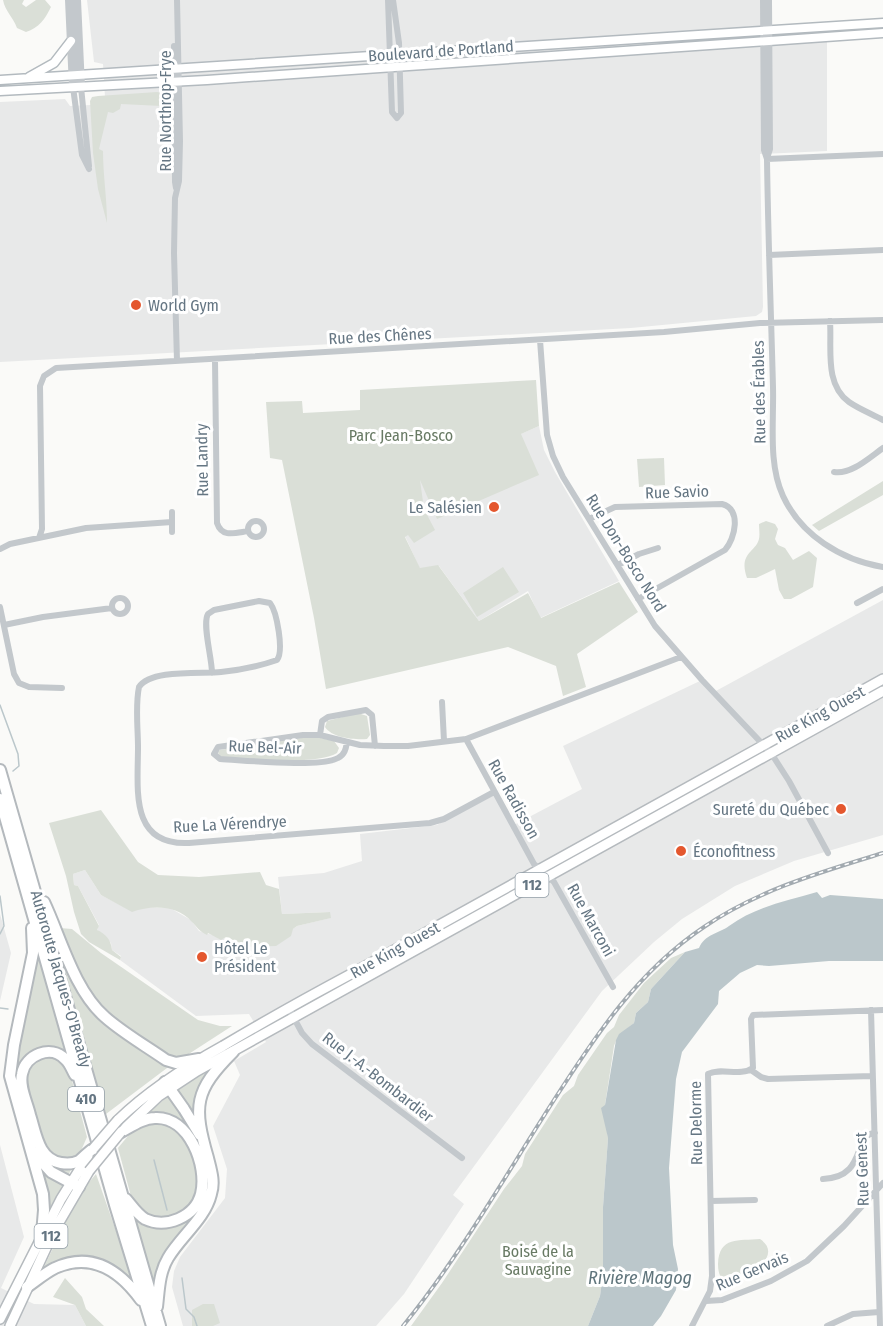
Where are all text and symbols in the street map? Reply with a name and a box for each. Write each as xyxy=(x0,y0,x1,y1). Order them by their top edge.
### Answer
street label: Boulevard de Portland xyxy=(368,36,514,66)
street label: Rue Northrop-Frye xyxy=(156,50,175,172)
place label: World Gym xyxy=(148,296,219,315)
marker: World Gym xyxy=(129,298,143,312)
street label: Rue des Chênes xyxy=(328,324,432,348)
street label: Rue des Érables xyxy=(749,340,769,444)
street label: Rue Landry xyxy=(192,422,212,497)
park label: Parc Jean-Bosco xyxy=(349,426,453,445)
street label: Rue Savio xyxy=(645,481,709,503)
street label: Rue Don-Bosco Nord xyxy=(582,491,670,615)
place label: Le Salésien xyxy=(409,498,482,517)
marker: Le Salésien xyxy=(487,500,501,514)
street label: Rue King Ouest xyxy=(772,681,869,746)
street label: Rue Bel-Air xyxy=(228,736,302,758)
street label: Rue Radisson xyxy=(484,756,544,842)
place label: Sureté du Québec xyxy=(713,800,829,819)
marker: Sureté du Québec xyxy=(834,802,848,816)
street label: Rue La Vérendrye xyxy=(173,812,287,836)
place label: Éconofitness xyxy=(693,842,776,861)
marker: Éconofitness xyxy=(674,844,688,858)
road number: 112 xyxy=(516,873,548,897)
street label: Rue Marconi xyxy=(563,880,619,960)
street label: Autoroute Jacques-O'Bready xyxy=(27,888,96,1071)
street label: Rue King Ouest xyxy=(347,917,444,982)
place label: Hôtel Le Président xyxy=(214,939,277,976)
marker: Hôtel Le Président xyxy=(195,950,209,964)
street label: Rue J.-A.-Bombardier xyxy=(319,1028,437,1126)
street label: Rue Delorme xyxy=(686,1081,706,1165)
road number: 410 xyxy=(68,1087,104,1111)
street label: Rue Genest xyxy=(851,1131,873,1206)
road number: 112 xyxy=(34,1224,68,1248)
park label: Boisé de la Sauvagine xyxy=(502,1242,574,1279)
street label: Rue Gervais xyxy=(713,1247,791,1295)
water label: Rivière Magog xyxy=(588,1267,692,1289)

